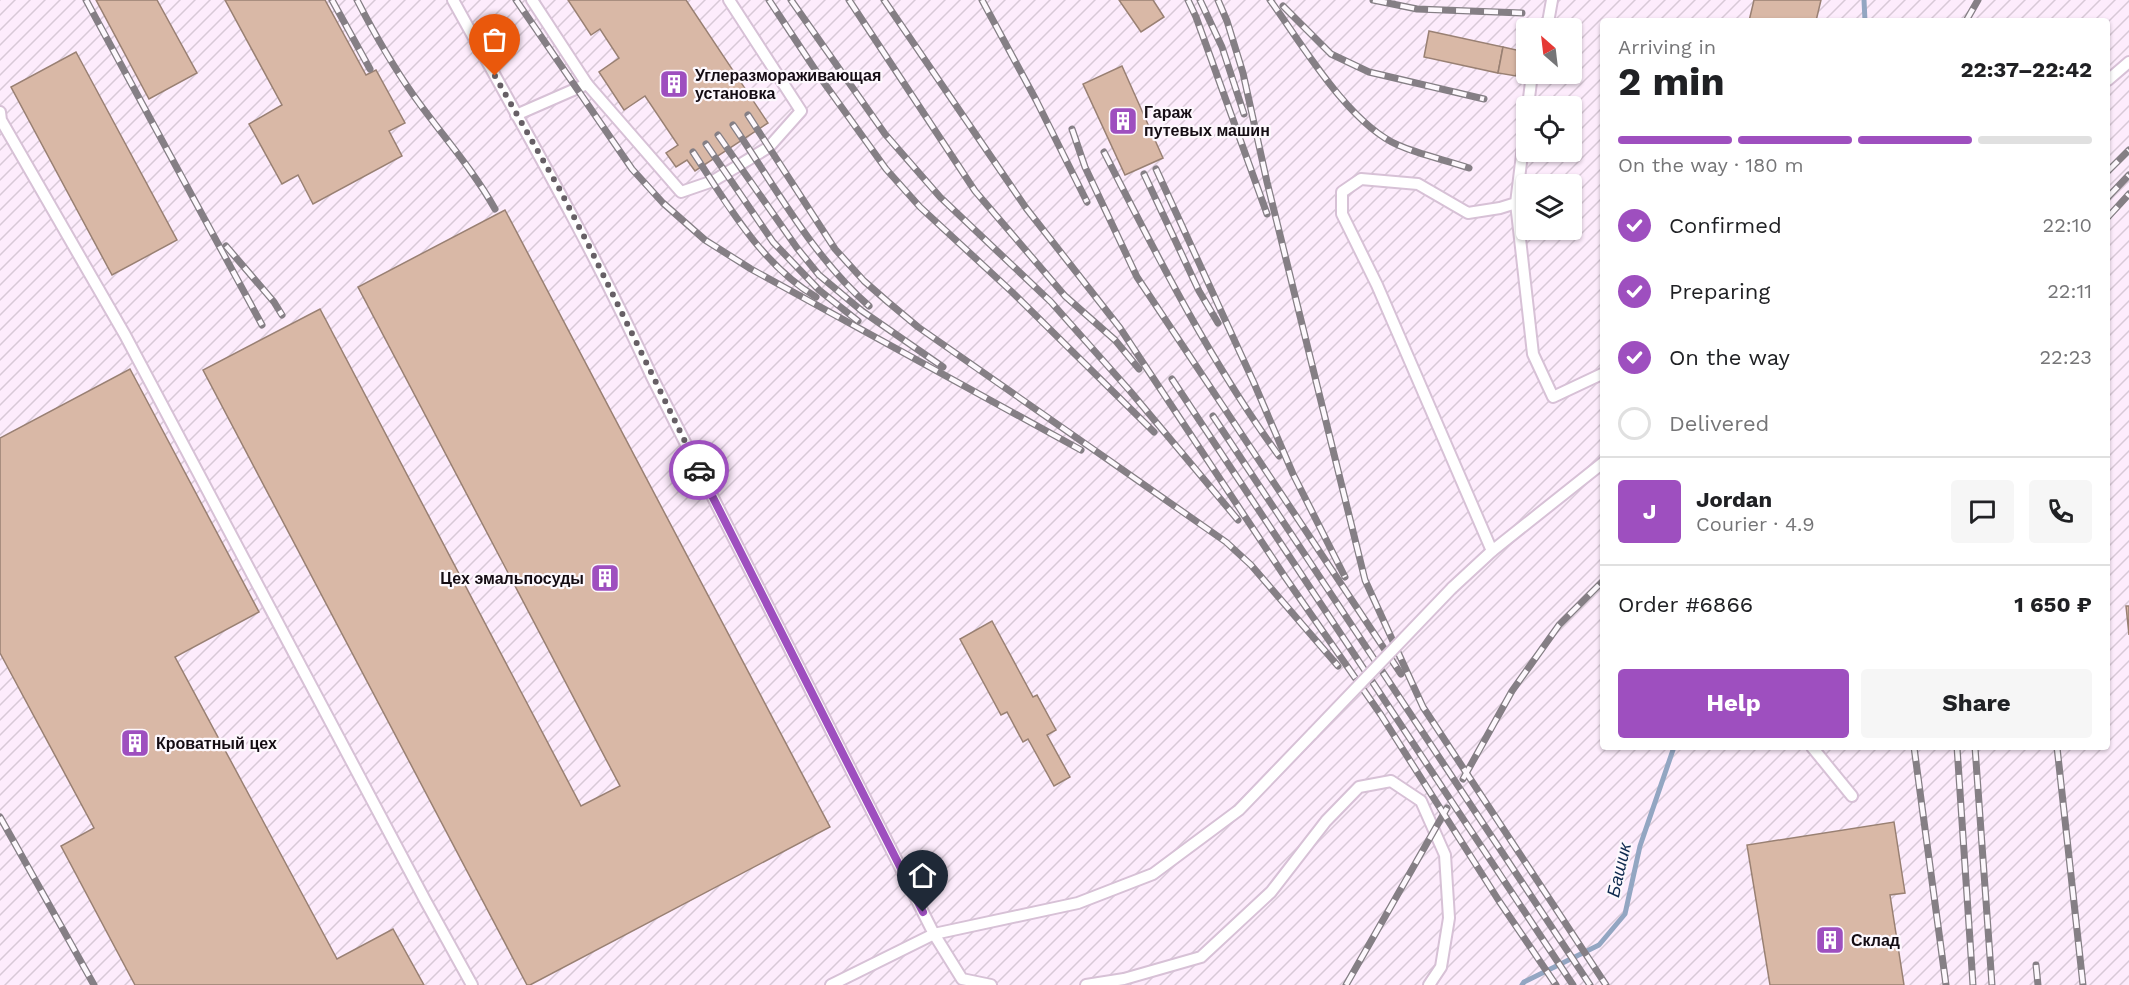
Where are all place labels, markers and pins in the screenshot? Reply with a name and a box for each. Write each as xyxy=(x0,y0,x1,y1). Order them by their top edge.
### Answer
pin xyxy=(469,14,520,76)
place label: Углеразмораживающая установка xyxy=(695,66,881,103)
building icon: Углеразмораживающая установка xyxy=(658,68,690,100)
place label: Гараж путевых машин xyxy=(1144,103,1270,140)
building icon: Гараж путевых машин xyxy=(1107,105,1139,137)
building icon: Цех эмальпосуды xyxy=(589,562,621,594)
place label: Цех эмальпосуды xyxy=(440,569,584,588)
building icon: Кроватный цех xyxy=(119,727,151,759)
place label: Кроватный цех xyxy=(156,734,277,753)
pin xyxy=(897,850,948,912)
building icon: Склад xyxy=(1814,924,1846,956)
place label: Склад xyxy=(1851,931,1900,950)

